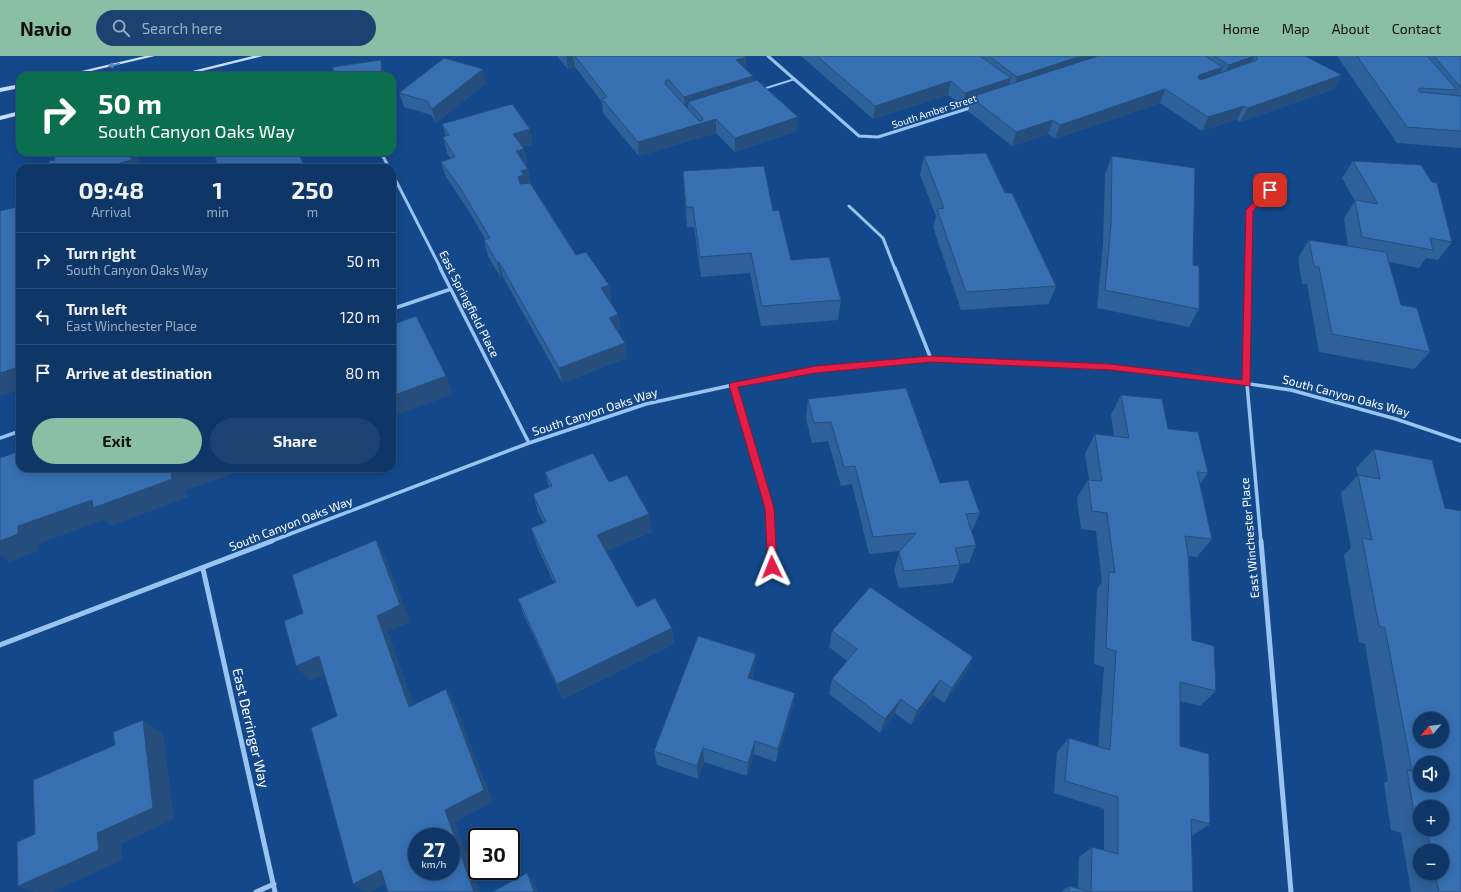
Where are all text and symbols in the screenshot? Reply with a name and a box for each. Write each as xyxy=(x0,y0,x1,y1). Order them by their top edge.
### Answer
search box xyxy=(96,10,376,46)
text: Navio xyxy=(20,17,72,40)
icon: search xyxy=(110,17,132,39)
text: Search here xyxy=(142,19,222,37)
text: Home xyxy=(1223,20,1260,37)
text: Map xyxy=(1282,20,1310,37)
text: About xyxy=(1332,20,1370,37)
text: Contact xyxy=(1392,20,1441,37)
one-way arrow xyxy=(108,62,120,68)
text: 50 m xyxy=(98,86,162,120)
icon: right xyxy=(32,88,84,140)
street label: South Amber Street xyxy=(890,92,978,130)
text: South Canyon Oaks Way xyxy=(98,120,295,142)
pin xyxy=(1253,173,1287,207)
text: 09:48 xyxy=(78,175,144,204)
text: 1 xyxy=(212,175,223,204)
text: 250 xyxy=(291,175,334,204)
icon: arrive xyxy=(1259,179,1281,201)
text: Arrival xyxy=(92,204,131,220)
text: min xyxy=(207,204,229,220)
text: m xyxy=(307,204,318,220)
text: Turn right xyxy=(66,244,136,262)
street label: East Springfield Place xyxy=(437,248,503,359)
icon: right xyxy=(32,250,54,272)
text: 50 m xyxy=(346,252,380,270)
text: South Canyon Oaks Way xyxy=(66,262,208,278)
text: Turn left xyxy=(66,300,127,318)
icon: left xyxy=(32,306,54,328)
text: 120 m xyxy=(340,308,380,326)
text: East Winchester Place xyxy=(66,318,197,334)
icon: arrive xyxy=(32,362,54,384)
text: Arrive at destination xyxy=(66,364,212,382)
text: 80 m xyxy=(345,364,380,382)
street label: South Canyon Oaks Way xyxy=(1281,371,1412,419)
street label: South Canyon Oaks Way xyxy=(530,384,660,438)
button: Exit xyxy=(32,418,202,464)
button: Share xyxy=(210,418,380,464)
street label: East Winchester Place xyxy=(1237,477,1261,599)
street label: South Canyon Oaks Way xyxy=(227,493,355,553)
position arrow xyxy=(751,546,793,588)
street label: East Derringer Way xyxy=(229,666,274,790)
north arrow xyxy=(1413,712,1449,748)
map controls xyxy=(1413,712,1449,880)
button: sound xyxy=(1413,756,1449,792)
button: + xyxy=(1413,800,1449,836)
speed limit sign: 30 xyxy=(468,828,520,880)
text: 27 xyxy=(423,837,445,861)
button: − xyxy=(1413,844,1449,880)
text: km/h xyxy=(422,858,446,870)

